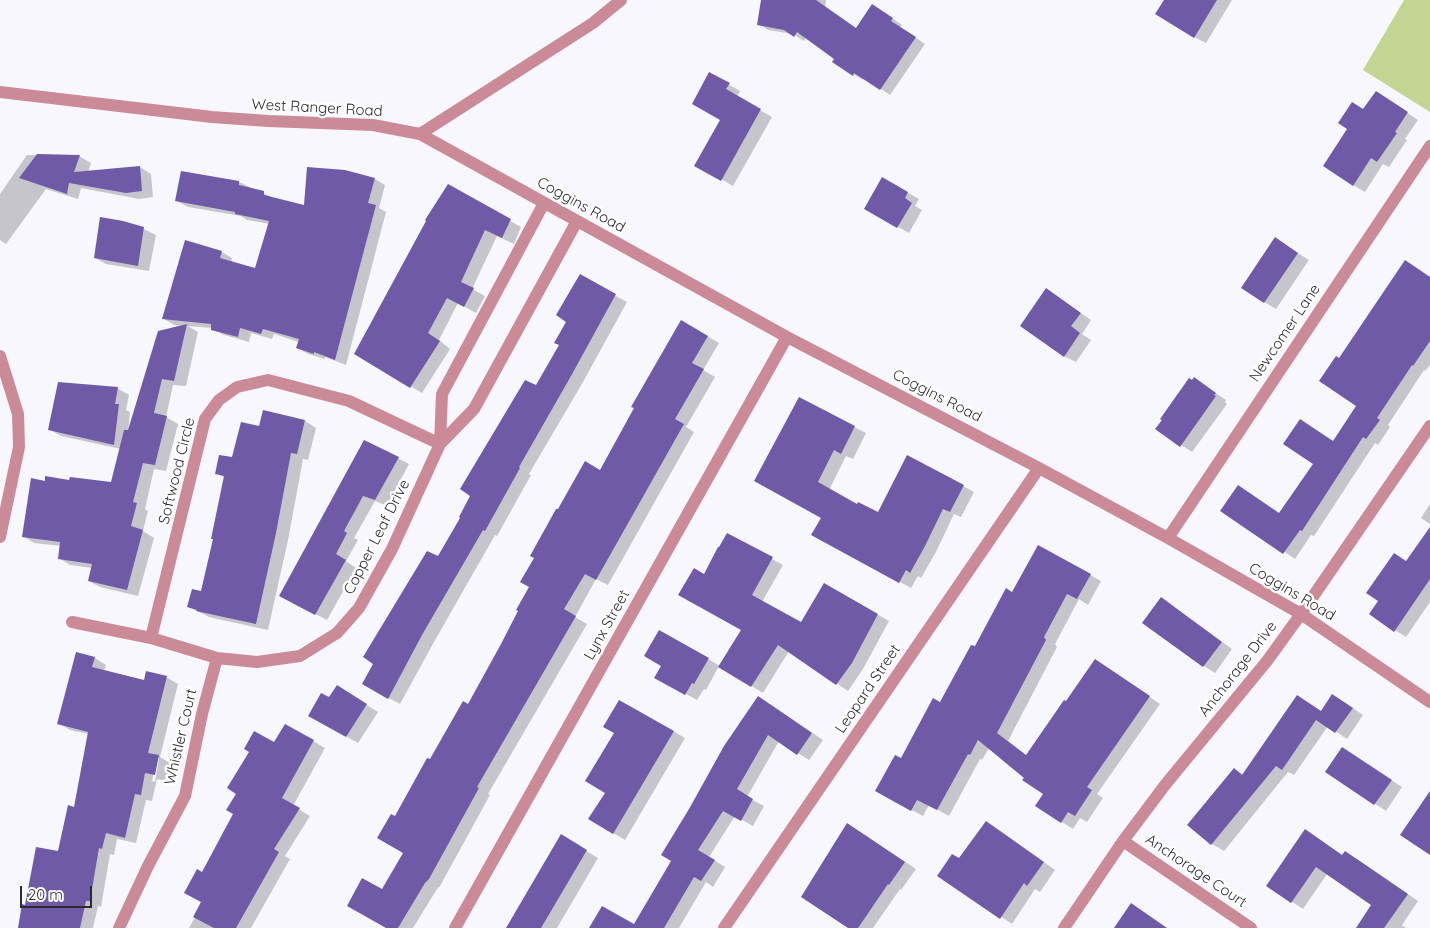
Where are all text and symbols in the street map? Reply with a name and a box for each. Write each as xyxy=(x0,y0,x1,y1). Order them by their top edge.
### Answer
street label: West Ranger Road xyxy=(251,96,383,120)
street label: Coggins Road xyxy=(534,173,628,237)
street label: Newcomer Lane xyxy=(1246,281,1324,385)
street label: Coggins Road xyxy=(889,366,985,426)
street label: Softwood Circle xyxy=(155,416,199,526)
street label: Copper Leaf Drive xyxy=(340,477,414,597)
street label: Coggins Road xyxy=(1245,559,1339,625)
street label: Lynx Street xyxy=(580,587,634,663)
street label: Anchorage Drive xyxy=(1195,618,1281,720)
street label: Leopard Street xyxy=(832,641,904,737)
street label: Whistler Court xyxy=(161,687,201,787)
street label: Anchorage Court xyxy=(1142,830,1250,912)
scale bar xyxy=(22,876,95,908)
text: 20 m xyxy=(28,885,63,904)

